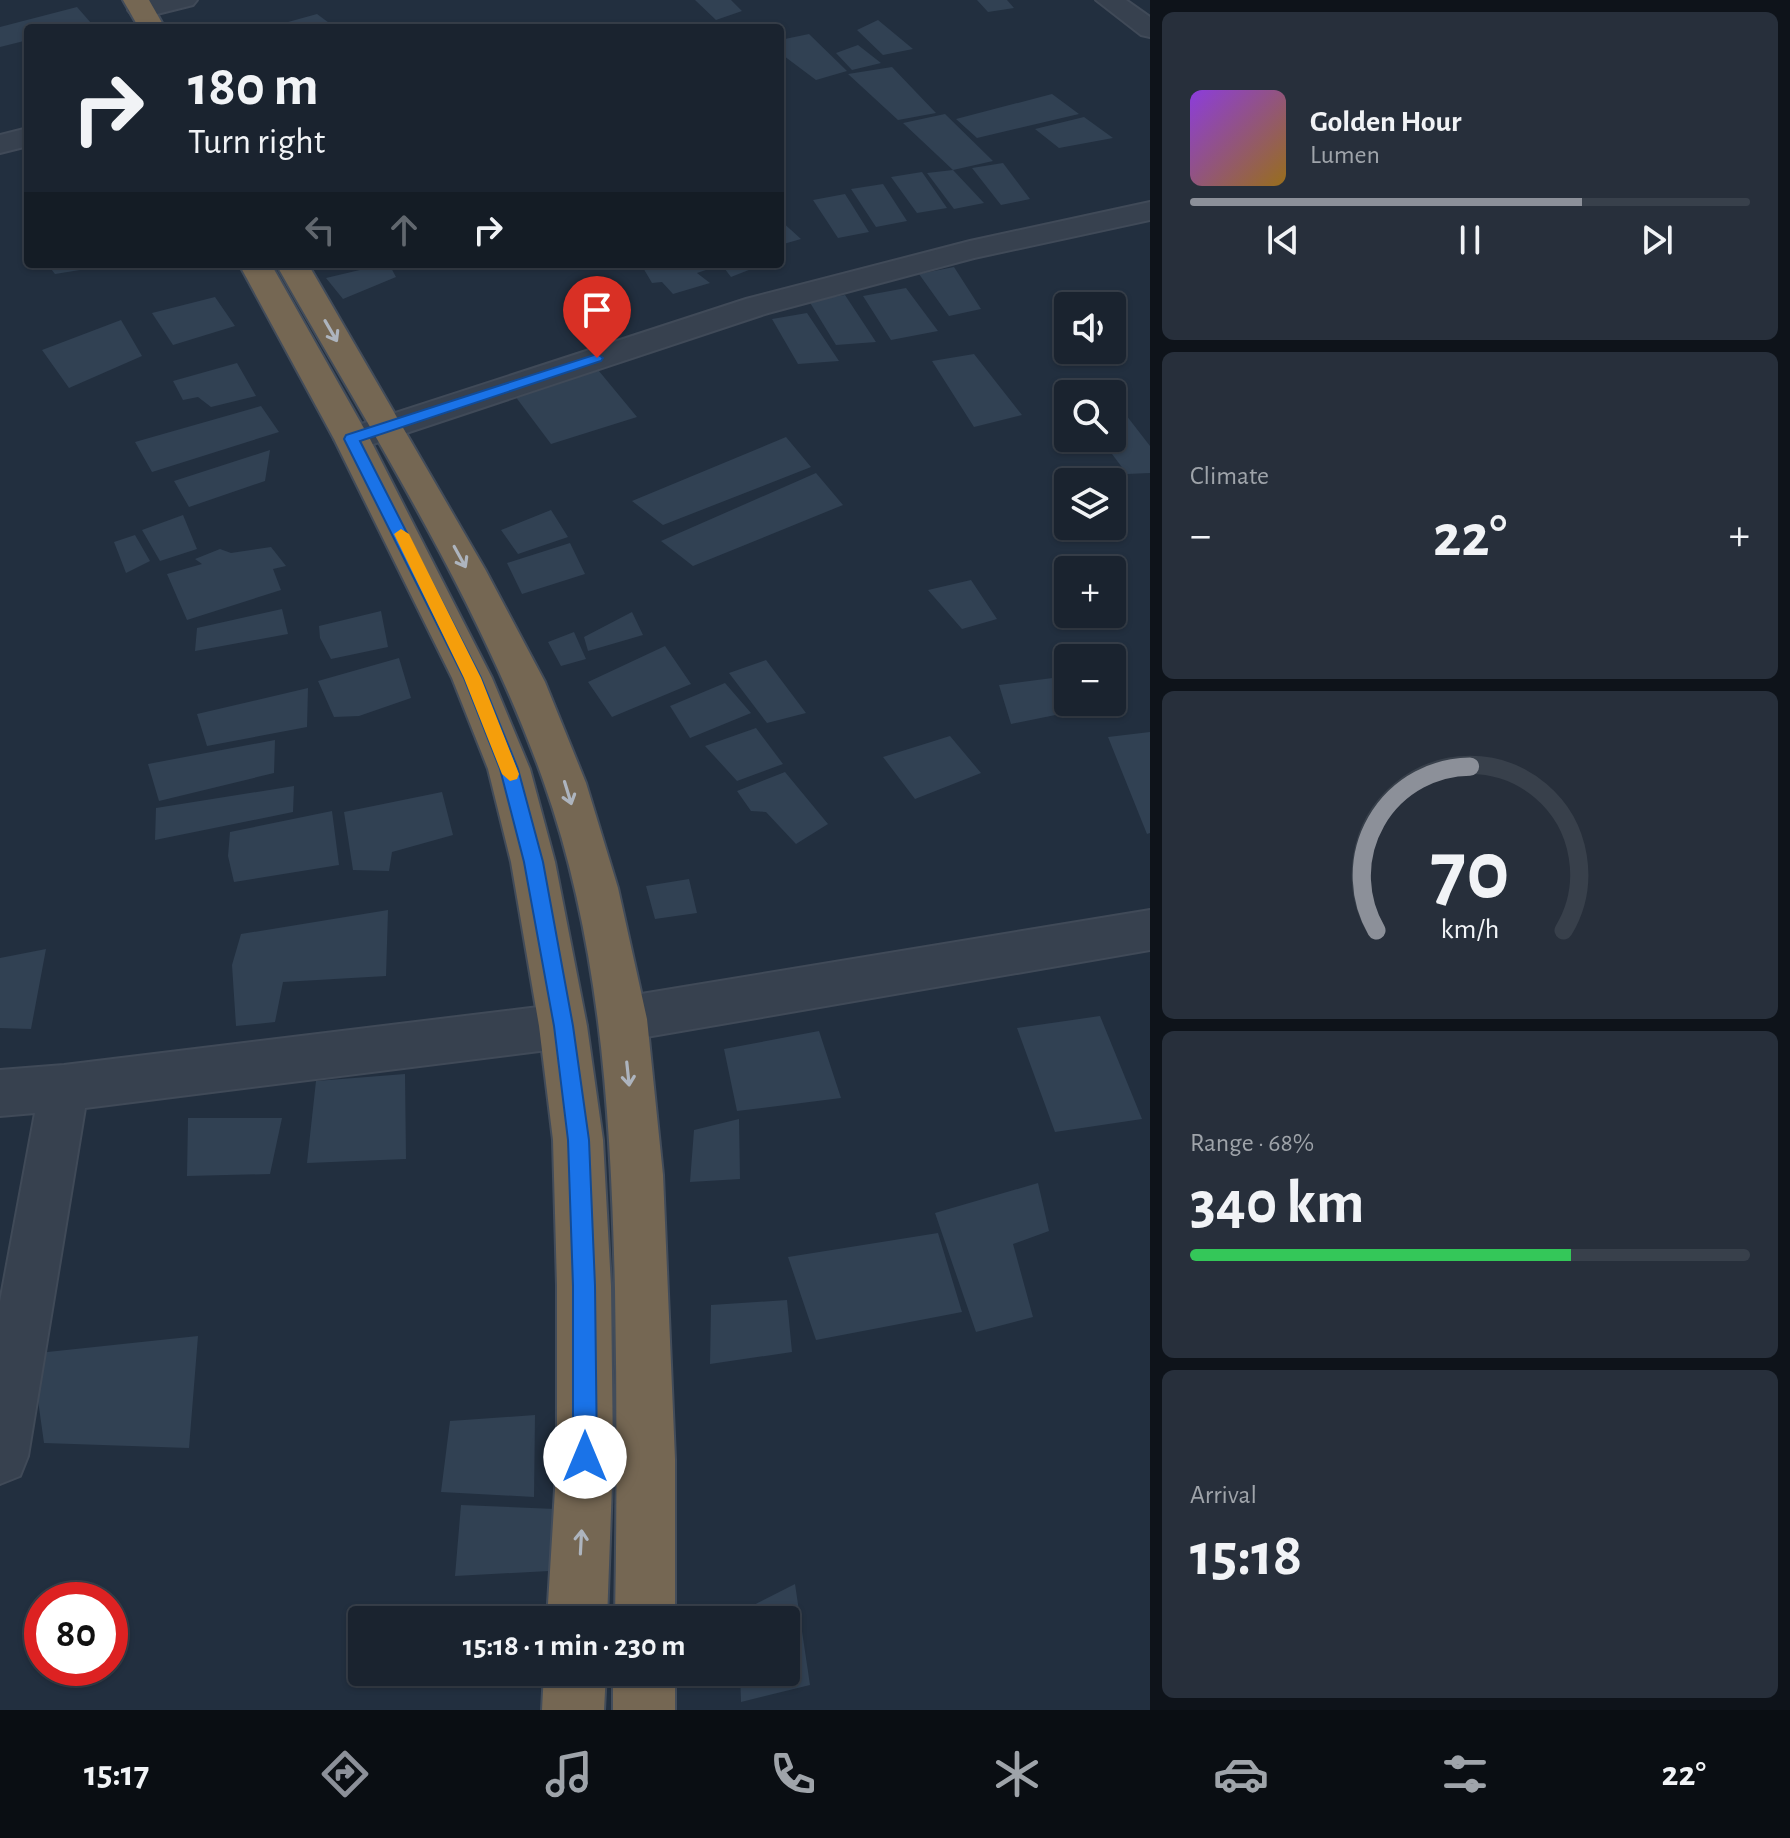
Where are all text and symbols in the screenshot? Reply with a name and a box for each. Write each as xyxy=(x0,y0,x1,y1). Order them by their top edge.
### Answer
icon: right xyxy=(56,56,160,160)
text: 180 m xyxy=(188,59,319,115)
text: Golden Hour xyxy=(1310,107,1462,137)
text: Turn right xyxy=(188,124,325,160)
text: Lumen xyxy=(1310,142,1380,168)
icon: left xyxy=(298,208,342,252)
icon: ahead xyxy=(382,208,426,252)
icon: right xyxy=(466,208,510,252)
icon: previous xyxy=(1261,218,1305,262)
icon: pause xyxy=(1448,218,1492,262)
icon: next xyxy=(1635,218,1679,262)
pin xyxy=(563,276,631,358)
icon: arrive xyxy=(575,288,619,332)
map controls xyxy=(1054,292,1126,716)
button: sound xyxy=(1054,292,1126,364)
one-way arrow xyxy=(323,319,339,342)
button: search xyxy=(1054,380,1126,452)
text: Climate xyxy=(1190,463,1269,489)
button: layers xyxy=(1054,468,1126,540)
text: 22° xyxy=(1433,507,1507,567)
text: − xyxy=(1190,514,1211,558)
text: + xyxy=(1729,514,1750,558)
one-way arrow xyxy=(452,545,468,568)
button: + xyxy=(1054,556,1126,628)
button: − xyxy=(1054,644,1126,716)
one-way arrow xyxy=(562,780,576,805)
text: 70 xyxy=(1430,830,1510,914)
text: km/h xyxy=(1441,915,1499,944)
one-way arrow xyxy=(621,1060,636,1087)
text: Range · 68% xyxy=(1190,1130,1314,1156)
text: 340 km xyxy=(1190,1174,1364,1234)
position arrow xyxy=(543,1415,627,1499)
text: Arrival xyxy=(1190,1482,1257,1508)
text: 15:18 xyxy=(1190,1526,1302,1586)
one-way arrow xyxy=(574,1529,589,1556)
speed limit sign: 80 xyxy=(24,1582,128,1686)
text: 15:18 · 1 min · 230 m xyxy=(463,1631,685,1661)
icon: directions xyxy=(317,1746,373,1802)
icon: music xyxy=(541,1746,597,1802)
icon: phone xyxy=(765,1746,821,1802)
icon: climate xyxy=(989,1746,1045,1802)
icon: car xyxy=(1213,1746,1269,1802)
icon: filters xyxy=(1437,1746,1493,1802)
text: 15:17 xyxy=(84,1756,149,1792)
text: 22° xyxy=(1662,1756,1706,1792)

